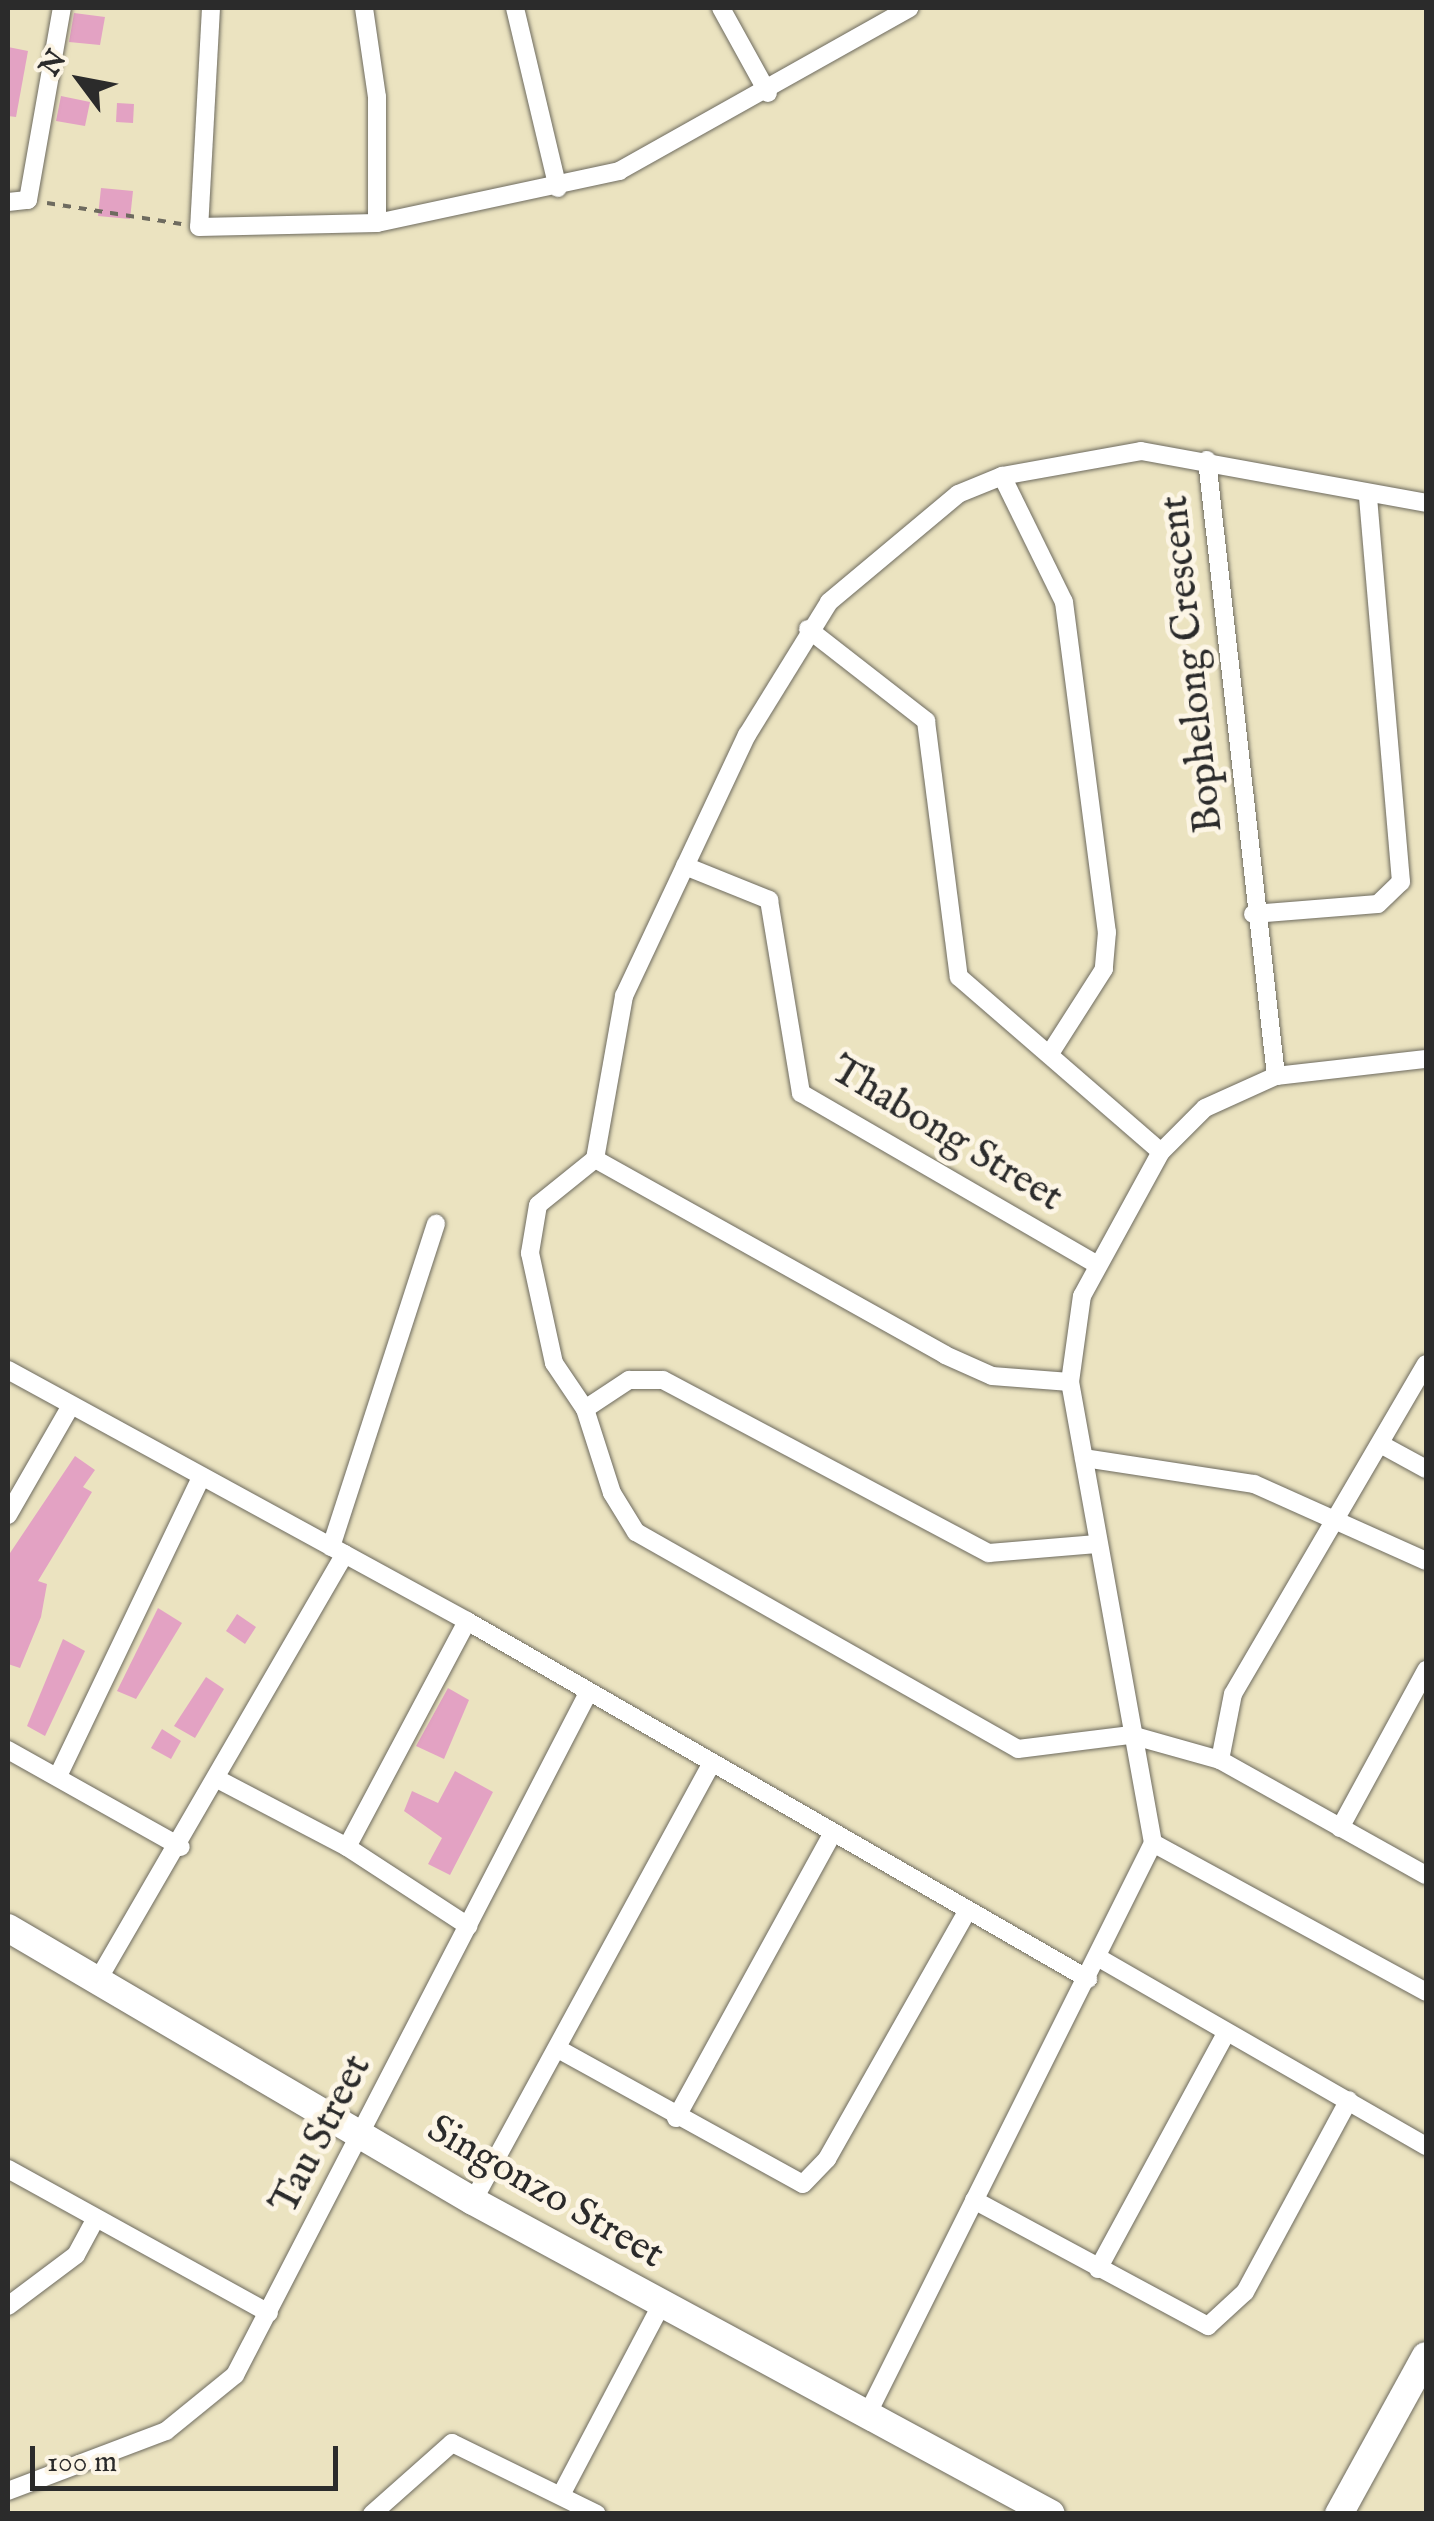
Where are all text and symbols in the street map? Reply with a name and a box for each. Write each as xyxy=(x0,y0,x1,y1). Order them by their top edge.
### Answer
north arrow xyxy=(30,30,130,130)
text: N xyxy=(33,44,75,83)
street label: Bophelong Crescent xyxy=(1151,493,1235,835)
street label: Thabong Street xyxy=(821,1047,1071,1223)
street label: Tau Street xyxy=(262,2047,382,2223)
street label: Singonzo Street xyxy=(418,2106,672,2280)
scale bar xyxy=(35,2426,342,2488)
text: 100 m xyxy=(47,2444,117,2482)

